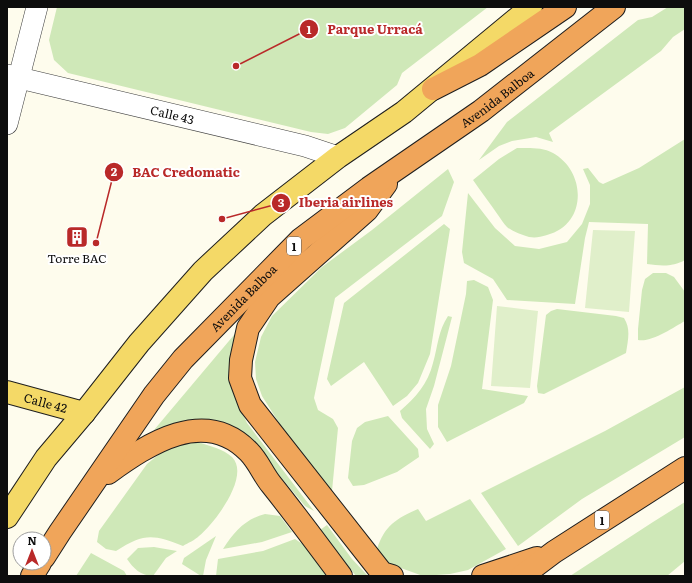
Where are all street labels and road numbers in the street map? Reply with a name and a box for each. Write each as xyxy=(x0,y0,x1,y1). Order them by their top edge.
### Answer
street label: Avenida Balboa xyxy=(457,64,538,132)
street label: Calle 43 xyxy=(149,100,196,128)
road number: 1 xyxy=(287,237,301,255)
street label: Avenida Balboa xyxy=(206,260,281,335)
street label: Calle 42 xyxy=(22,388,69,417)
road number: 1 xyxy=(595,511,609,529)

